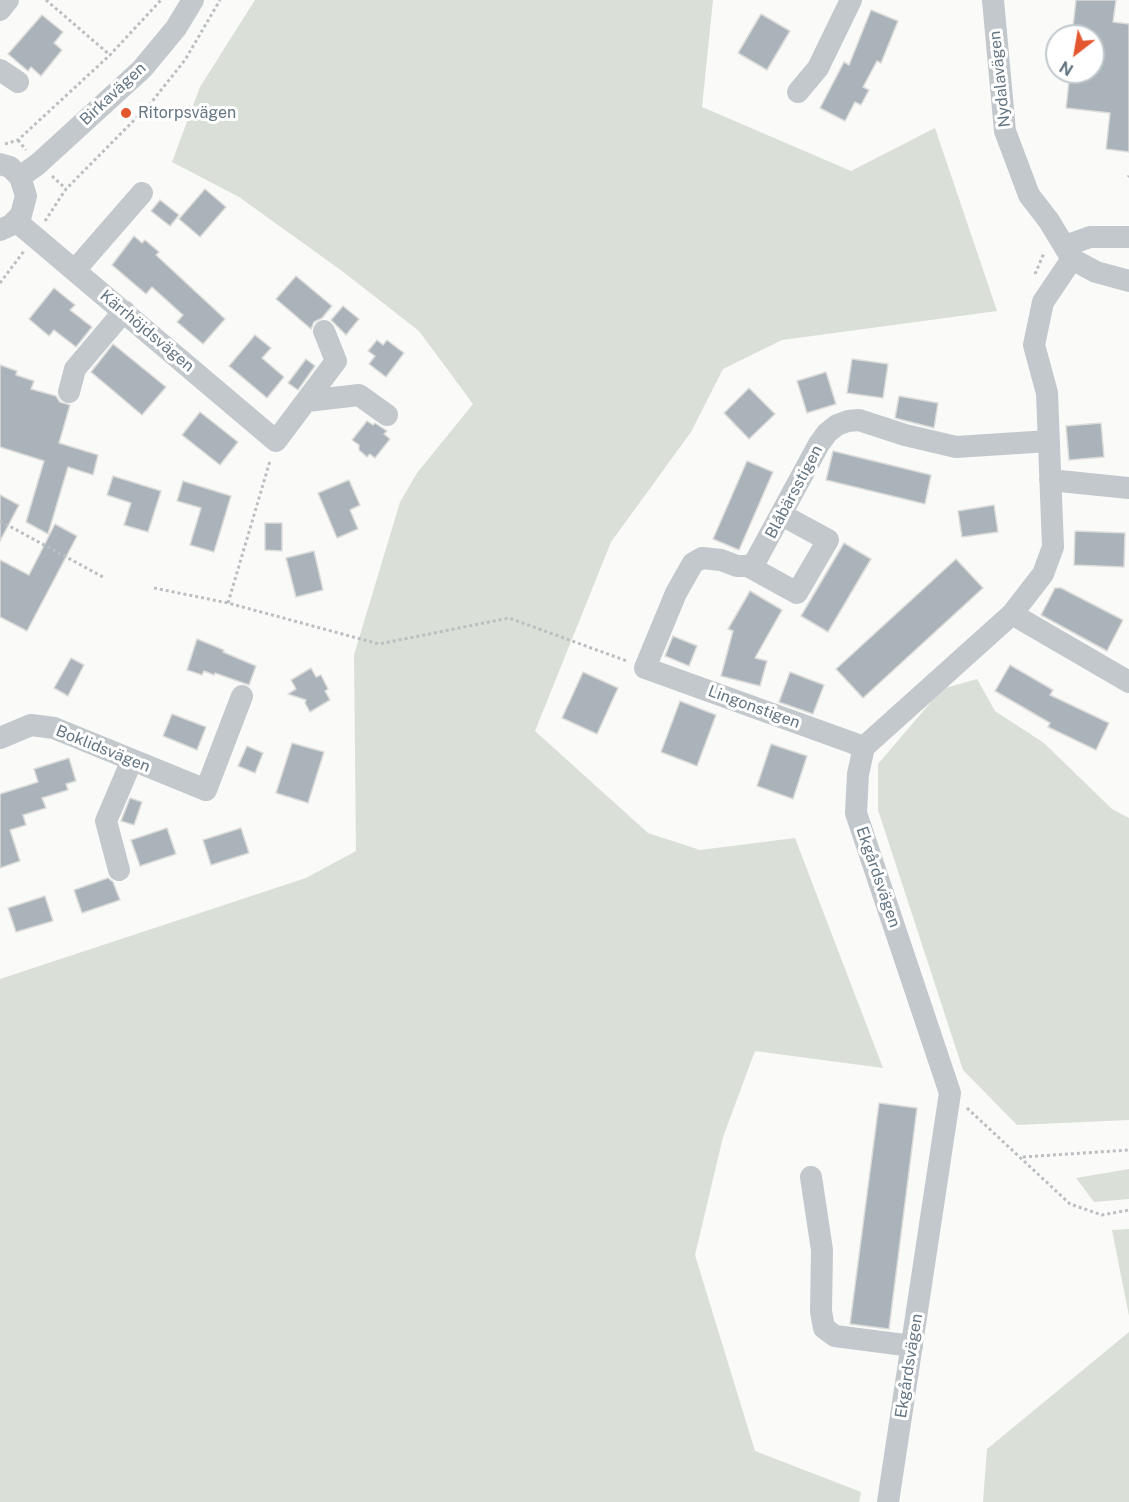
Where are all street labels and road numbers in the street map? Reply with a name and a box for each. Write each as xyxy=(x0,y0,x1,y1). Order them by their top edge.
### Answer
street label: Nydalavägen xyxy=(985,30,1015,128)
street label: Birkavägen xyxy=(76,59,150,129)
street label: Kärrhöjdsvägen xyxy=(96,286,198,376)
street label: Blåbärsstigen xyxy=(761,442,827,542)
street label: Lingonstigen xyxy=(705,681,803,733)
street label: Boklidsvägen xyxy=(53,721,153,777)
street label: Ekgårdsvägen xyxy=(852,824,904,930)
street label: Ekgårdsvägen xyxy=(891,1312,927,1420)

